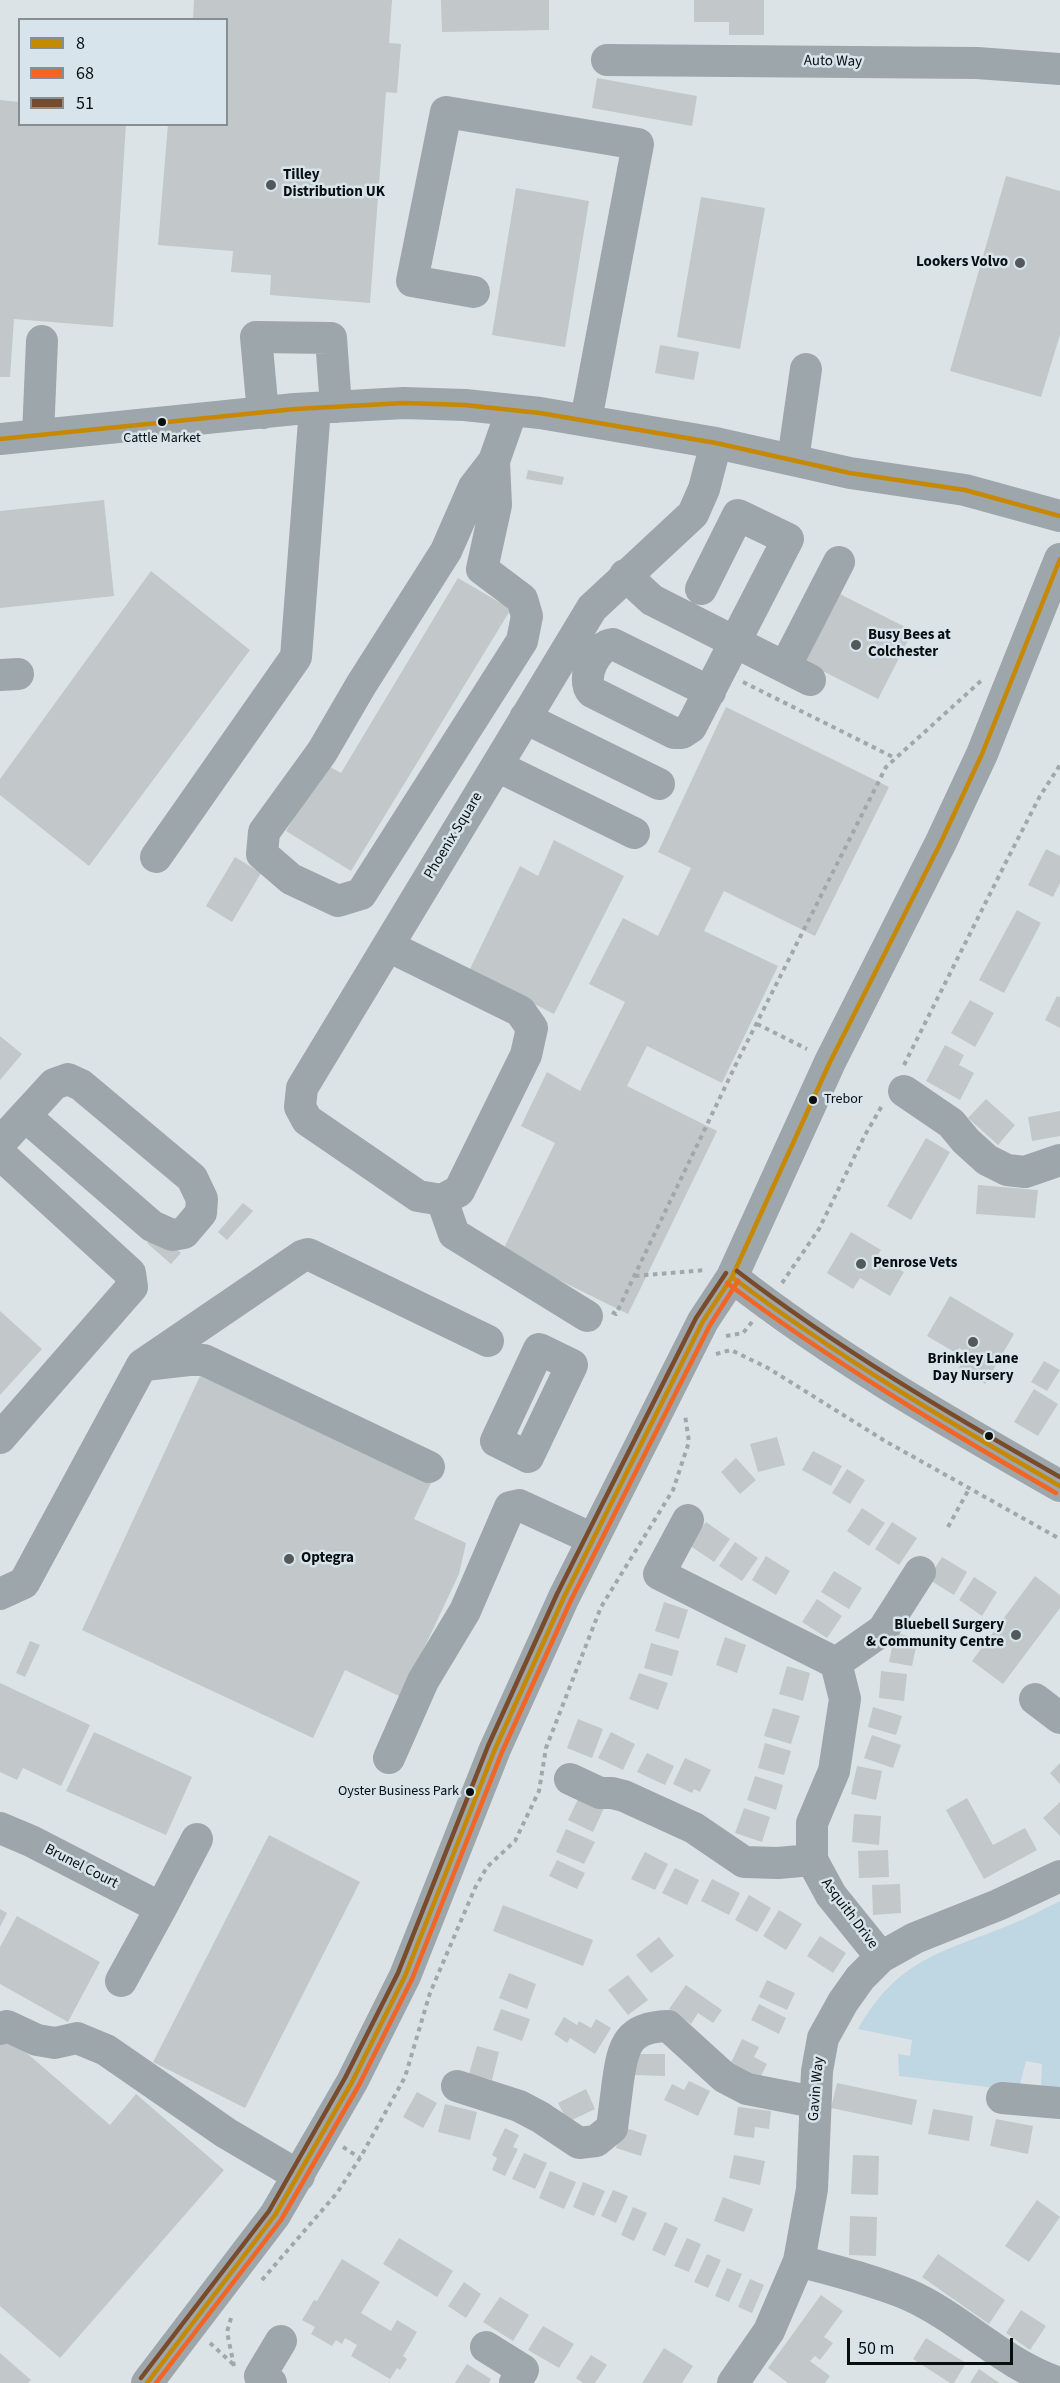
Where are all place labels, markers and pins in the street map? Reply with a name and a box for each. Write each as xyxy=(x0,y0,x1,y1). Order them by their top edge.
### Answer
place label: Tilley Distribution UK xyxy=(283,167,385,202)
marker: Tilley Distribution UK xyxy=(264,178,278,192)
place label: Lookers Volvo xyxy=(916,254,1008,272)
marker: Lookers Volvo xyxy=(1013,256,1027,270)
marker: Cattle Market xyxy=(156,416,168,428)
place label: Cattle Market xyxy=(123,431,201,447)
place label: Busy Bees at Colchester xyxy=(868,627,951,662)
marker: Busy Bees at Colchester xyxy=(849,638,863,652)
place label: Trebor xyxy=(824,1092,863,1108)
marker: Trebor xyxy=(807,1094,819,1106)
place label: Penrose Vets xyxy=(873,1255,957,1273)
marker: Penrose Vets xyxy=(854,1257,868,1271)
marker: Brinkley Lane Day Nursery xyxy=(966,1335,980,1349)
place label: Brinkley Lane Day Nursery xyxy=(928,1351,1018,1386)
unlabelled marker xyxy=(983,1430,995,1442)
place label: Optegra xyxy=(301,1550,354,1568)
marker: Optegra xyxy=(282,1552,296,1566)
place label: Bluebell Surgery & Community Centre xyxy=(866,1617,1004,1652)
marker: Bluebell Surgery & Community Centre xyxy=(1009,1628,1023,1642)
place label: Oyster Business Park xyxy=(338,1784,459,1800)
marker: Oyster Business Park xyxy=(464,1786,476,1798)

